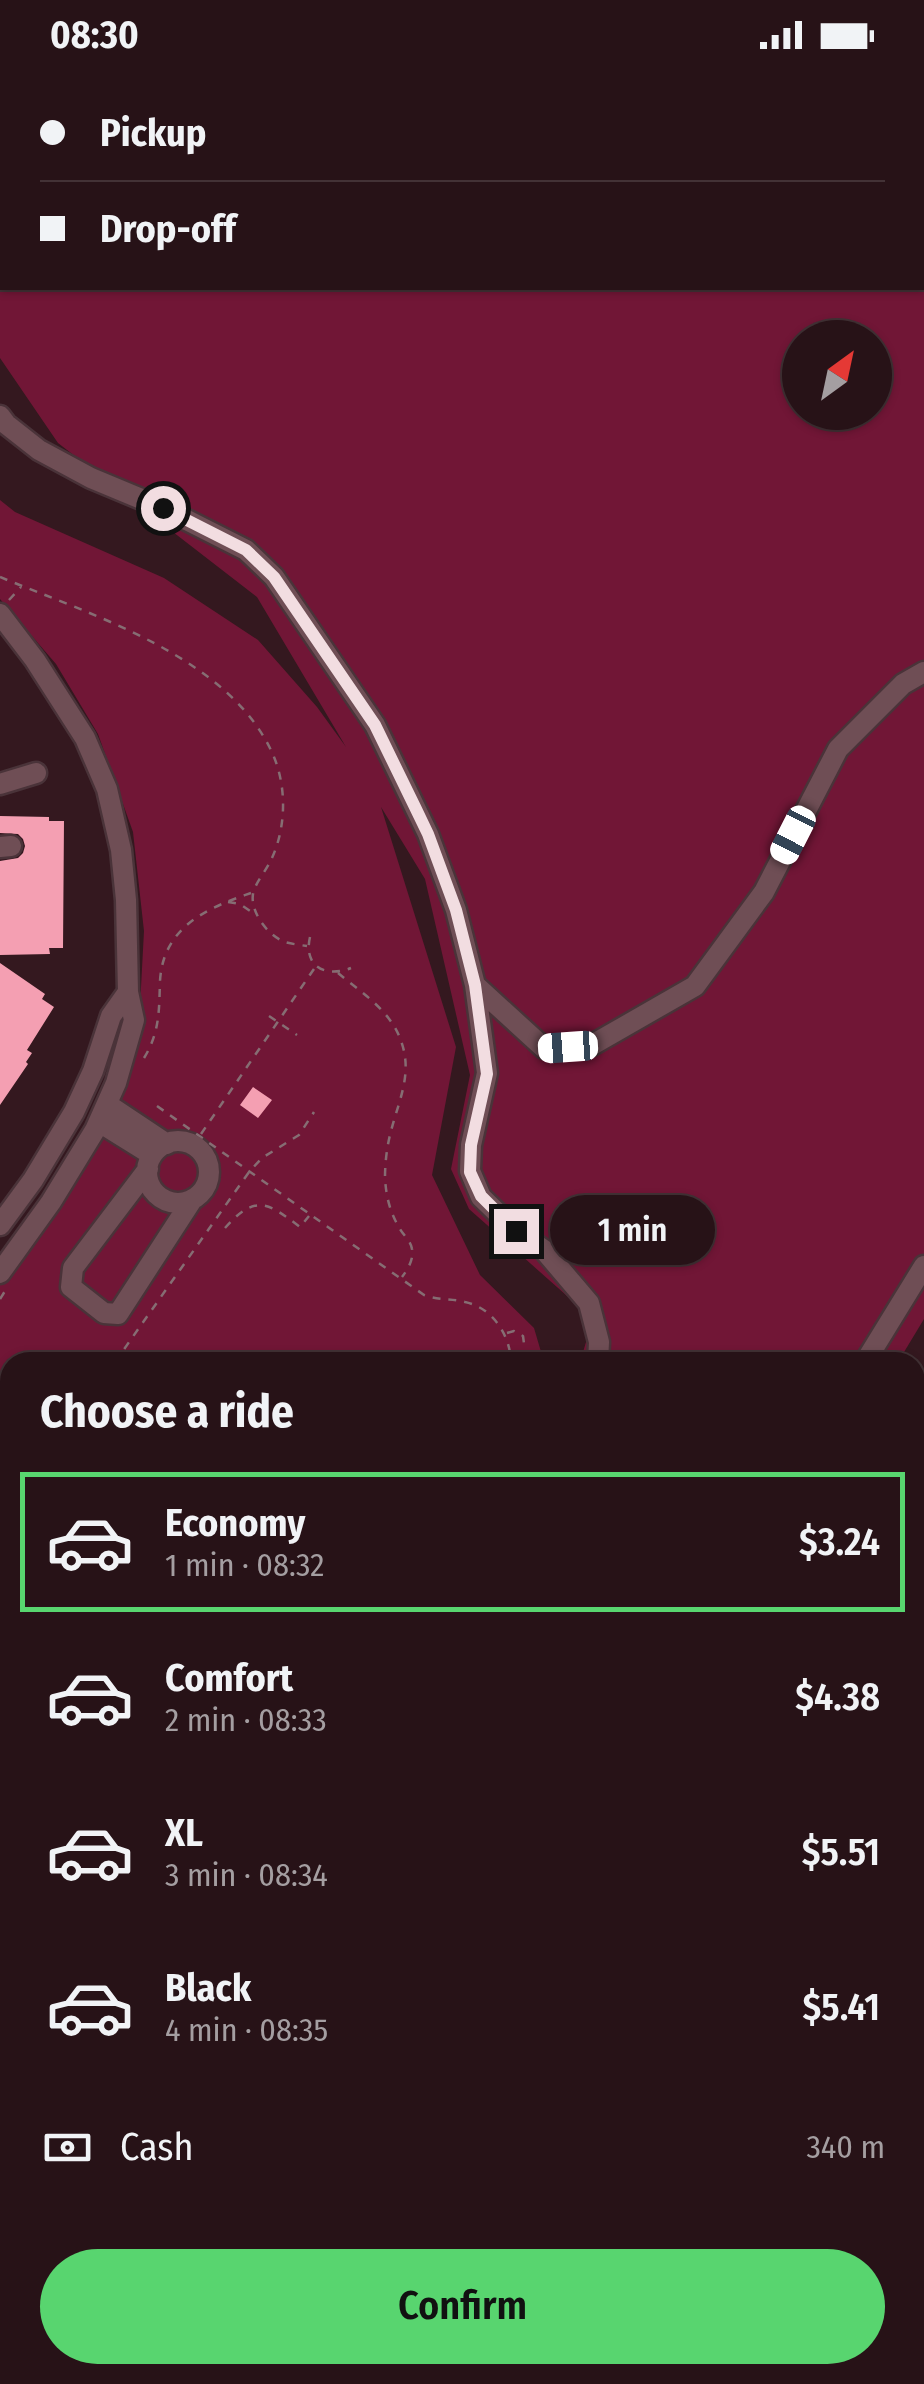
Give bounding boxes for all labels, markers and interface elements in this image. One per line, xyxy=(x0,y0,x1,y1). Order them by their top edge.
text: 08:30 xyxy=(50,12,139,58)
text: Pickup xyxy=(100,110,206,156)
text: Drop-off xyxy=(100,206,236,252)
north arrow xyxy=(782,320,892,430)
map controls xyxy=(782,320,892,430)
route start xyxy=(141,486,186,531)
car xyxy=(766,801,820,869)
car xyxy=(537,1030,599,1064)
callout: 1 min xyxy=(551,1196,716,1266)
route end xyxy=(494,1209,539,1254)
text: 1 min xyxy=(598,1211,667,1249)
text: Choose a ride xyxy=(40,1385,294,1439)
icon: car xyxy=(45,1497,135,1587)
text: Economy xyxy=(165,1500,305,1546)
text: $3.24 xyxy=(799,1519,880,1565)
text: 1 min · 08:32 xyxy=(165,1546,324,1584)
icon: car xyxy=(45,1652,135,1742)
text: Comfort xyxy=(165,1655,293,1701)
text: $4.38 xyxy=(795,1674,880,1720)
text: 2 min · 08:33 xyxy=(165,1701,327,1739)
icon: car xyxy=(45,1807,135,1897)
text: XL xyxy=(165,1810,203,1856)
text: $5.51 xyxy=(802,1829,880,1875)
text: 3 min · 08:34 xyxy=(165,1856,328,1894)
icon: car xyxy=(45,1962,135,2052)
text: Black xyxy=(165,1965,251,2011)
text: $5.41 xyxy=(803,1984,880,2030)
text: 4 min · 08:35 xyxy=(165,2011,328,2049)
icon: cash xyxy=(40,2120,95,2175)
text: Cash xyxy=(120,2124,194,2170)
text: 340 m xyxy=(806,2128,885,2166)
button: Confirm xyxy=(40,2249,885,2364)

